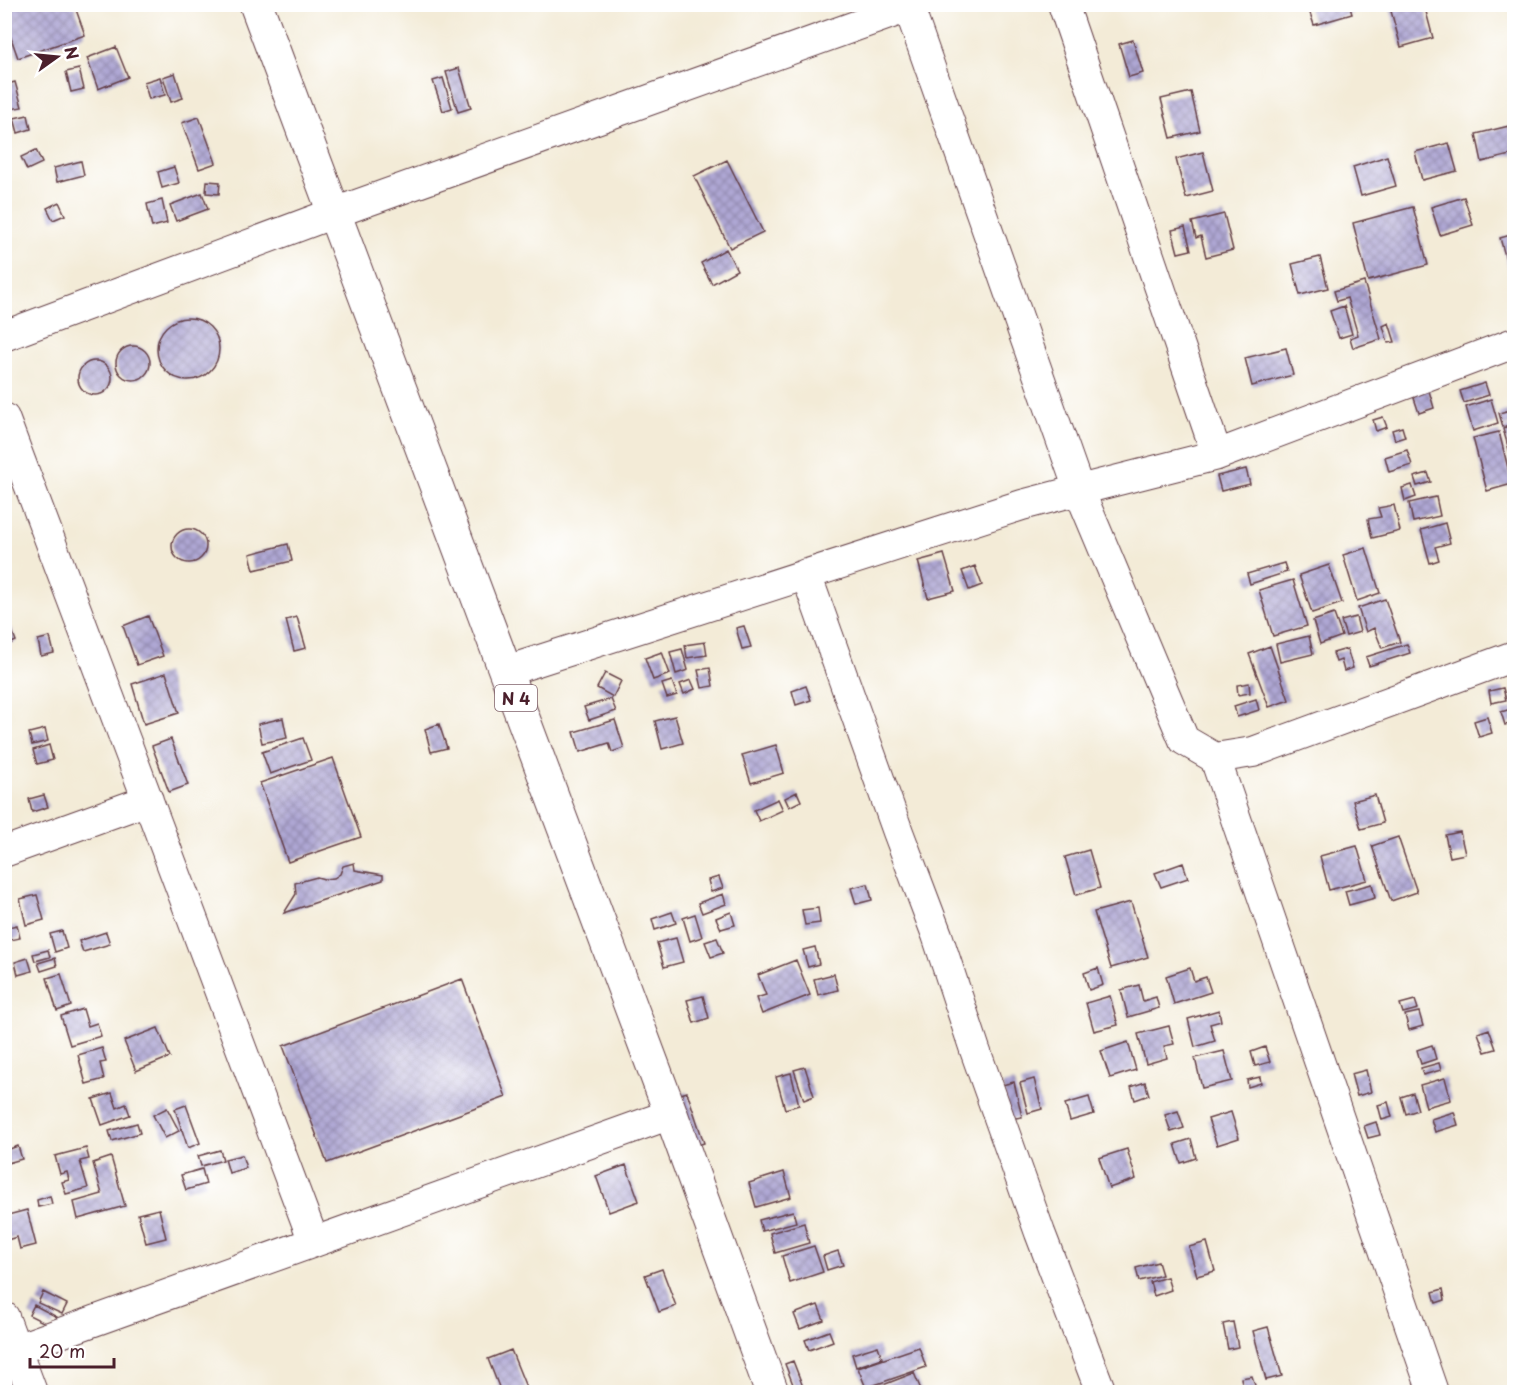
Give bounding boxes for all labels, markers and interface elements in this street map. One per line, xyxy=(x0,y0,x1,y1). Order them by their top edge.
north arrow xyxy=(27,27,87,87)
text: N xyxy=(59,44,86,62)
road number: N 4 xyxy=(495,685,537,711)
scale bar xyxy=(30,1331,114,1369)
text: 20 m xyxy=(39,1337,85,1364)

